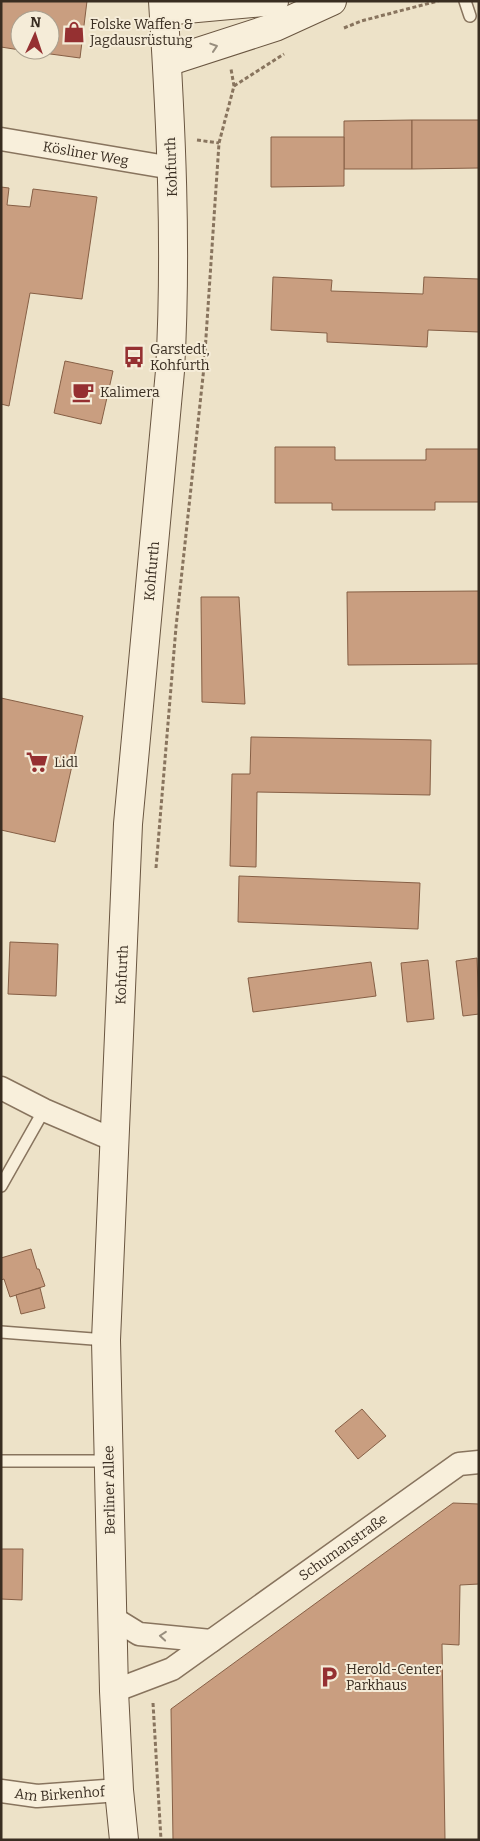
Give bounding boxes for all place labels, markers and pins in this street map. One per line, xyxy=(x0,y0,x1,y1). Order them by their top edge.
place label: Folske Waffen & Jagdausrüstung xyxy=(89,16,193,49)
shop icon: Folske Waffen & Jagdausrüstung xyxy=(61,19,87,45)
place label: Garstedt, Kohfurth xyxy=(150,341,210,374)
bus stop icon: Garstedt, Kohfurth xyxy=(121,344,147,370)
cafe icon: Kalimera xyxy=(70,379,96,405)
place label: Kalimera xyxy=(100,384,160,401)
supermarket icon: Lidl xyxy=(24,749,50,775)
place label: Lidl xyxy=(54,754,78,771)
place label: Herold-Center Parkhaus xyxy=(346,1661,441,1694)
parking icon: Herold-Center Parkhaus xyxy=(316,1664,342,1690)

